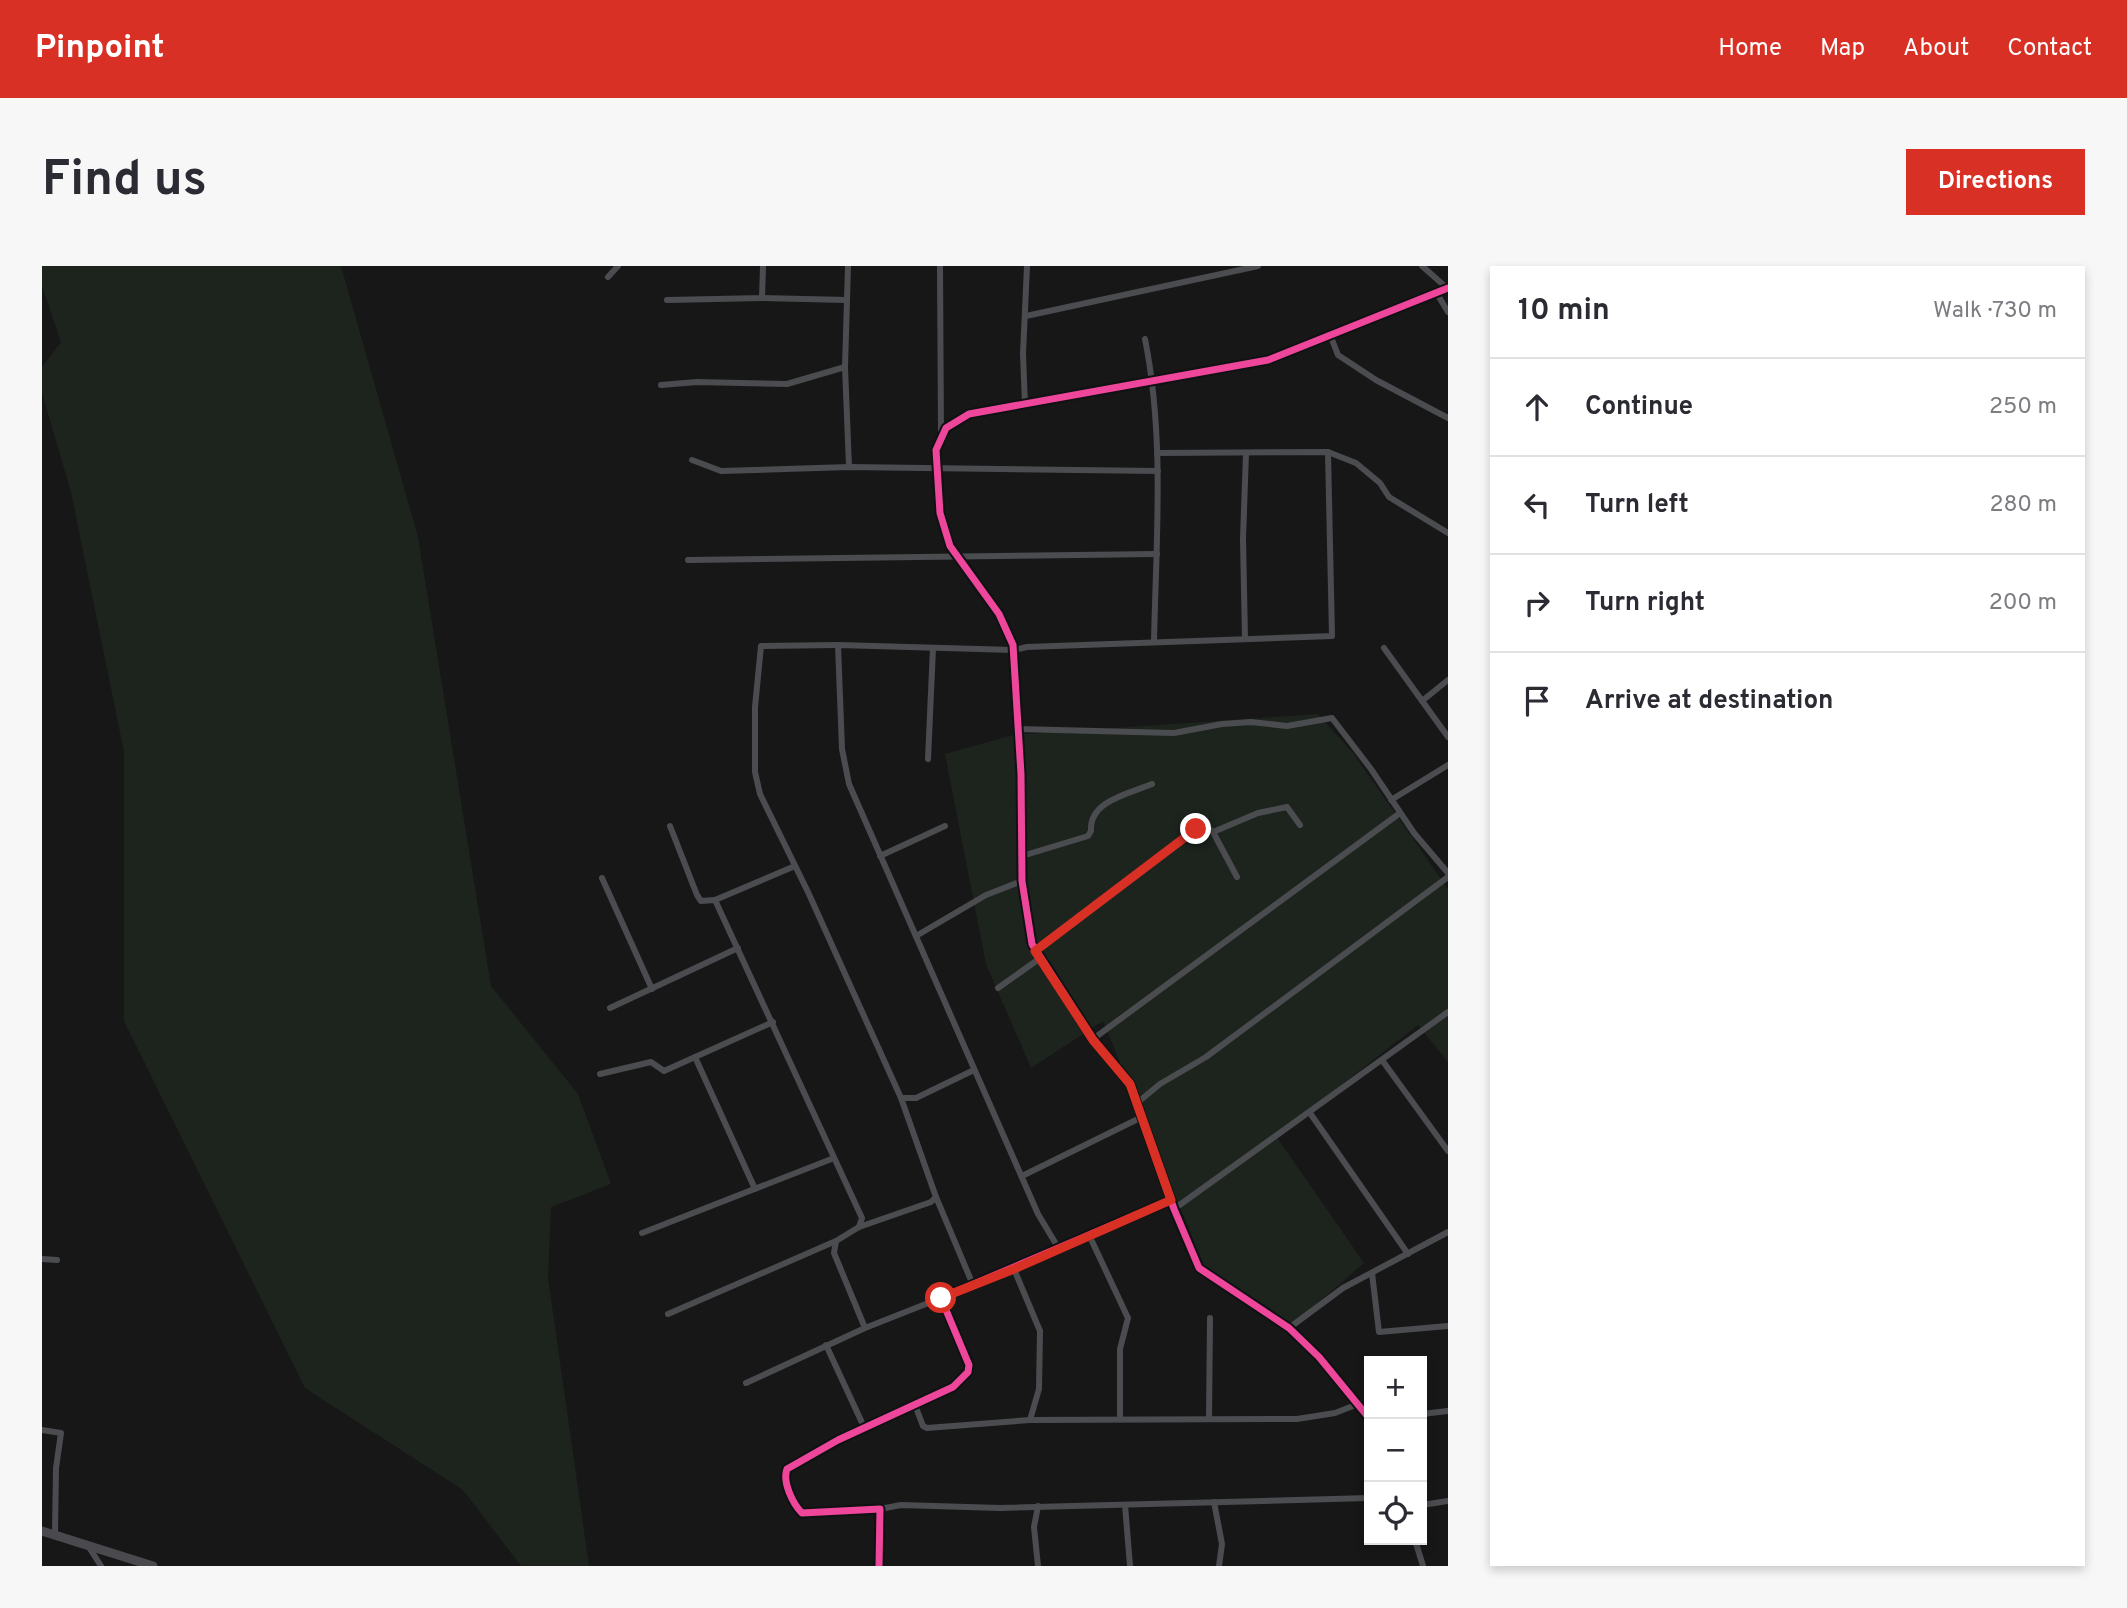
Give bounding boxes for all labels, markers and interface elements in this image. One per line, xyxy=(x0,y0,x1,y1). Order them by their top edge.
text: Pinpoint xyxy=(35,28,164,70)
text: Home xyxy=(1718,34,1782,64)
text: Map xyxy=(1820,34,1865,64)
text: About xyxy=(1903,34,1969,64)
text: Contact xyxy=(2007,34,2092,64)
button: Directions xyxy=(1906,149,2085,215)
text: Find us xyxy=(42,151,207,213)
text: 10 min xyxy=(1518,293,1610,330)
text: Walk · 730 m xyxy=(1933,297,2057,326)
icon: ahead xyxy=(1518,388,1556,426)
text: Continue xyxy=(1585,391,1693,424)
text: 250 m xyxy=(1989,393,2057,422)
icon: left xyxy=(1518,486,1556,524)
text: Turn left xyxy=(1585,489,1689,522)
text: 280 m xyxy=(1989,491,2057,520)
icon: right xyxy=(1518,584,1556,622)
text: Turn right xyxy=(1585,587,1705,620)
text: 200 m xyxy=(1989,589,2057,618)
icon: arrive xyxy=(1518,682,1556,720)
text: Arrive at destination xyxy=(1585,685,1833,718)
route end xyxy=(1180,813,1211,844)
route start xyxy=(925,1282,956,1313)
map controls xyxy=(1364,1356,1427,1545)
button: + xyxy=(1364,1356,1427,1419)
button: − xyxy=(1364,1419,1427,1482)
button: locate xyxy=(1364,1482,1427,1545)

